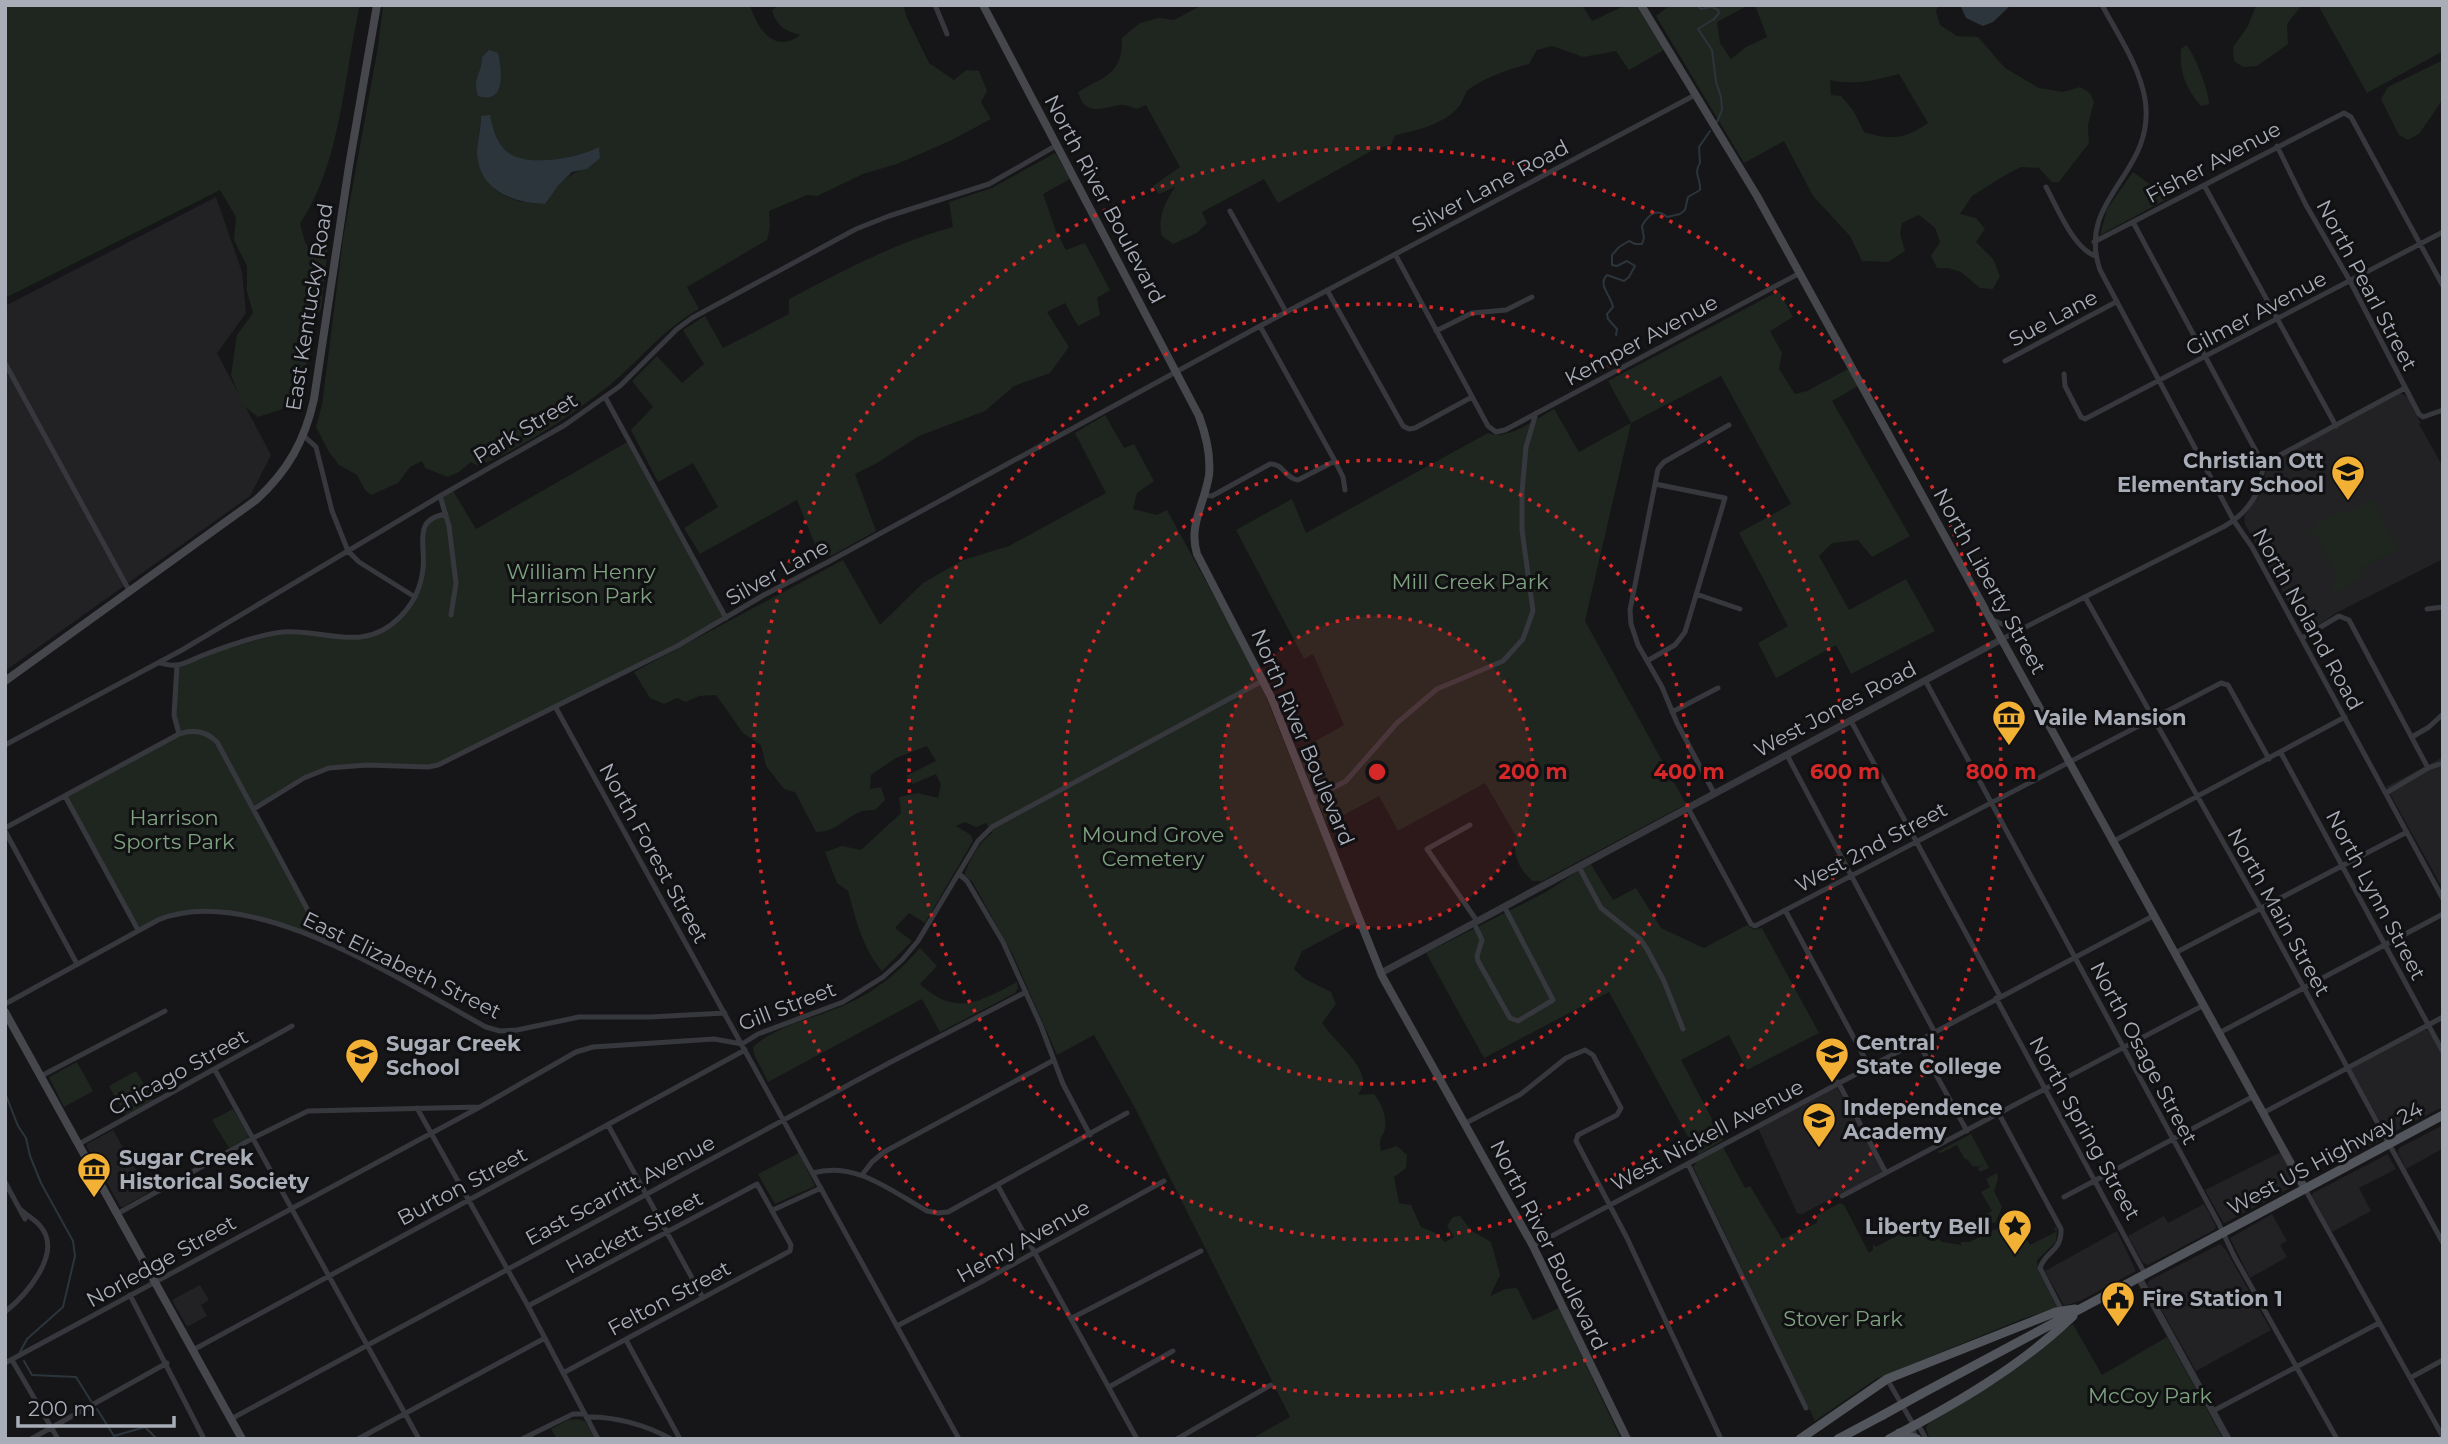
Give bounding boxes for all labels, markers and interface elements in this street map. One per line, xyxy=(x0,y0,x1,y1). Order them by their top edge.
street label: North River Boulevard xyxy=(1039,90,1171,308)
street label: Fisher Avenue xyxy=(2141,116,2285,208)
street label: Silver Lane Road xyxy=(1407,134,1573,238)
street label: North Pearl Street xyxy=(2311,195,2423,375)
street label: East Kentucky Road xyxy=(280,201,338,413)
street label: Gilmer Avenue xyxy=(2181,265,2331,361)
street label: Sue Lane xyxy=(2004,284,2102,352)
street label: Kemper Avenue xyxy=(1560,289,1722,391)
street label: Park Street xyxy=(468,387,582,469)
place label: Christian Ott Elementary School xyxy=(2117,448,2324,497)
school or university icon: Christian Ott Elementary School xyxy=(2329,453,2367,502)
street label: North Liberty Street xyxy=(1928,484,2052,678)
street label: North Noland Road xyxy=(2248,524,2368,714)
street label: Silver Lane xyxy=(721,534,833,610)
park label: William Henry Harrison Park xyxy=(506,559,656,608)
park label: Mill Creek Park xyxy=(1392,569,1549,594)
street label: North River Boulevard xyxy=(1246,625,1360,849)
street label: West Jones Road xyxy=(1750,656,1920,762)
museum icon: Vaile Mansion xyxy=(1990,698,2028,747)
place label: Vaile Mansion xyxy=(2033,705,2187,730)
street label: North Forest Street xyxy=(594,759,714,947)
text: 200 m xyxy=(1499,759,1567,784)
text: 400 m xyxy=(1654,759,1724,784)
text: 600 m xyxy=(1810,759,1880,784)
text: 800 m xyxy=(1966,759,2036,784)
centre of rings xyxy=(1365,760,1389,784)
street label: West 2nd Street xyxy=(1791,796,1951,898)
park label: Harrison Sports Park xyxy=(113,805,235,854)
street label: North Lynn Street xyxy=(2321,806,2431,984)
park label: Mound Grove Cemetery xyxy=(1082,822,1224,871)
street label: North Main Street xyxy=(2222,824,2336,1000)
street label: East Elizabeth Street xyxy=(299,906,505,1024)
street label: North Osage Street xyxy=(2085,957,2203,1149)
street label: Gill Street xyxy=(735,976,839,1036)
street label: Chicago Street xyxy=(104,1023,252,1121)
place label: Central State College xyxy=(1856,1030,2002,1079)
place label: Sugar Creek School xyxy=(386,1031,521,1080)
street label: North Spring Street xyxy=(2024,1032,2146,1224)
school or university icon: Central State College xyxy=(1813,1035,1851,1084)
school or university icon: Sugar Creek School xyxy=(343,1036,381,1085)
street label: West Nickell Avenue xyxy=(1606,1074,1808,1196)
place label: Independence Academy xyxy=(1842,1095,2003,1144)
street label: West US Highway 24 xyxy=(2223,1096,2427,1220)
school or university icon: Independence Academy xyxy=(1800,1100,1838,1149)
street label: East Scarritt Avenue xyxy=(521,1129,719,1251)
street label: North River Boulevard xyxy=(1485,1136,1613,1354)
street label: Burton Street xyxy=(393,1141,531,1231)
place label: Sugar Creek Historical Society xyxy=(119,1145,310,1194)
museum icon: Sugar Creek Historical Society xyxy=(75,1150,113,1199)
street label: Hackett Street xyxy=(561,1185,707,1279)
street label: Henry Avenue xyxy=(952,1194,1094,1288)
place icon: Liberty Bell xyxy=(1996,1207,2034,1256)
street label: Norledge Street xyxy=(82,1210,240,1312)
place label: Liberty Bell xyxy=(1865,1214,1990,1239)
street label: Felton Street xyxy=(603,1255,735,1341)
public building icon: Fire Station 1 xyxy=(2099,1279,2137,1328)
place label: Fire Station 1 xyxy=(2142,1286,2283,1311)
park label: Stover Park xyxy=(1783,1306,1903,1331)
park label: McCoy Park xyxy=(2088,1383,2212,1408)
scale bar xyxy=(18,1384,173,1428)
text: 200 m xyxy=(28,1396,95,1421)

